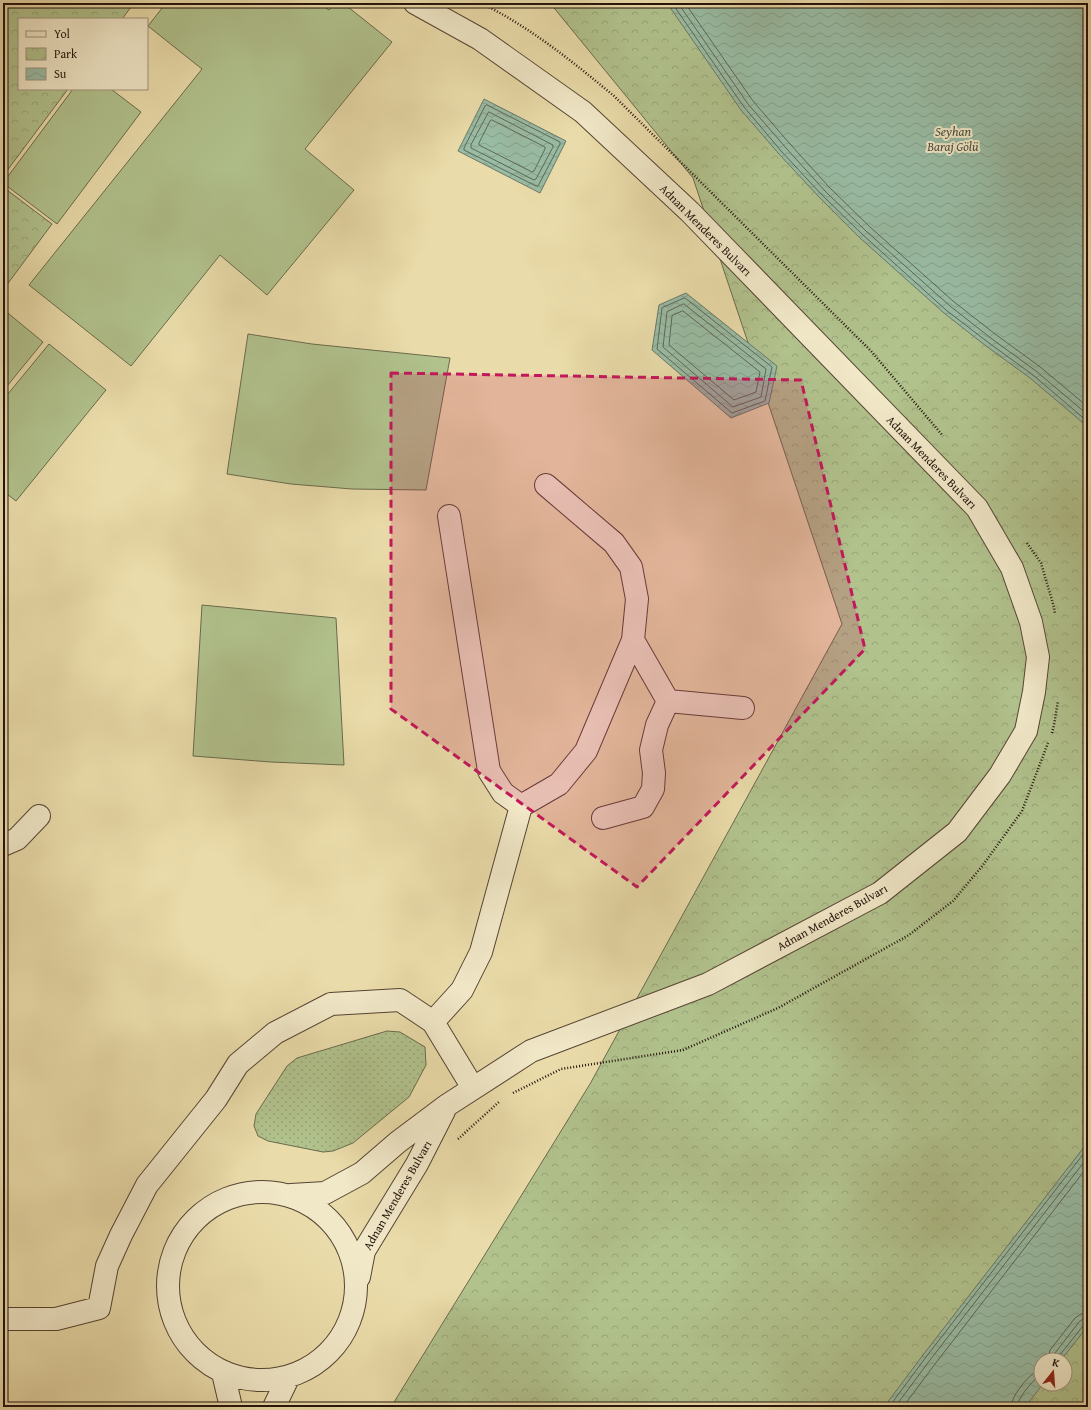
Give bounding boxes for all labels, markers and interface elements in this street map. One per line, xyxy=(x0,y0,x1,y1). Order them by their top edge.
legend xyxy=(18,18,148,90)
text: Yol xyxy=(54,25,71,42)
text: Park xyxy=(54,45,78,62)
text: Su xyxy=(54,65,67,82)
water label: Seyhan Baraj Gölü xyxy=(926,122,979,156)
street label: Adnan Menderes Bulvarı xyxy=(656,180,756,280)
street label: Adnan Menderes Bulvarı xyxy=(883,412,982,513)
street label: Adnan Menderes Bulvarı xyxy=(774,879,891,954)
street label: Adnan Menderes Bulvarı xyxy=(359,1137,436,1253)
north arrow xyxy=(1033,1352,1073,1392)
text: K xyxy=(1050,1354,1062,1371)

